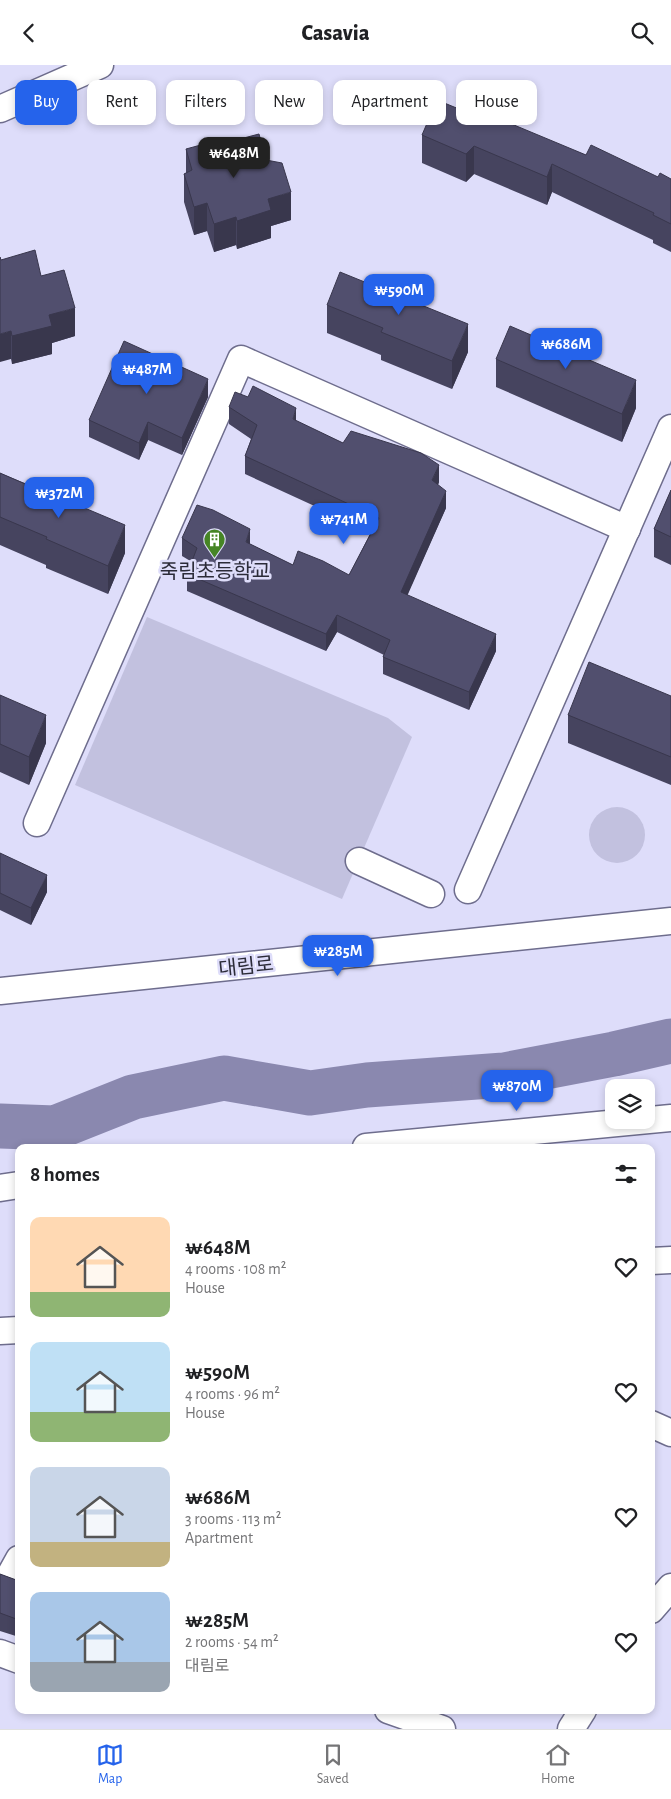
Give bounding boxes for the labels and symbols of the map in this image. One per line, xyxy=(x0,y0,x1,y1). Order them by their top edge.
pin: ₩648M xyxy=(199,137,269,179)
pin: ₩590M xyxy=(364,273,434,316)
pin: ₩686M xyxy=(531,327,601,370)
pin: ₩487M xyxy=(112,353,182,395)
pin: ₩372M xyxy=(24,477,94,519)
pin: ₩741M xyxy=(309,503,379,545)
building icon: 죽림초등학교 xyxy=(203,527,227,558)
place label: 죽림초등학교 xyxy=(160,561,270,582)
pin: ₩285M xyxy=(303,935,373,977)
street label: 대림로 xyxy=(218,953,275,980)
pin: ₩870M xyxy=(482,1069,552,1112)

